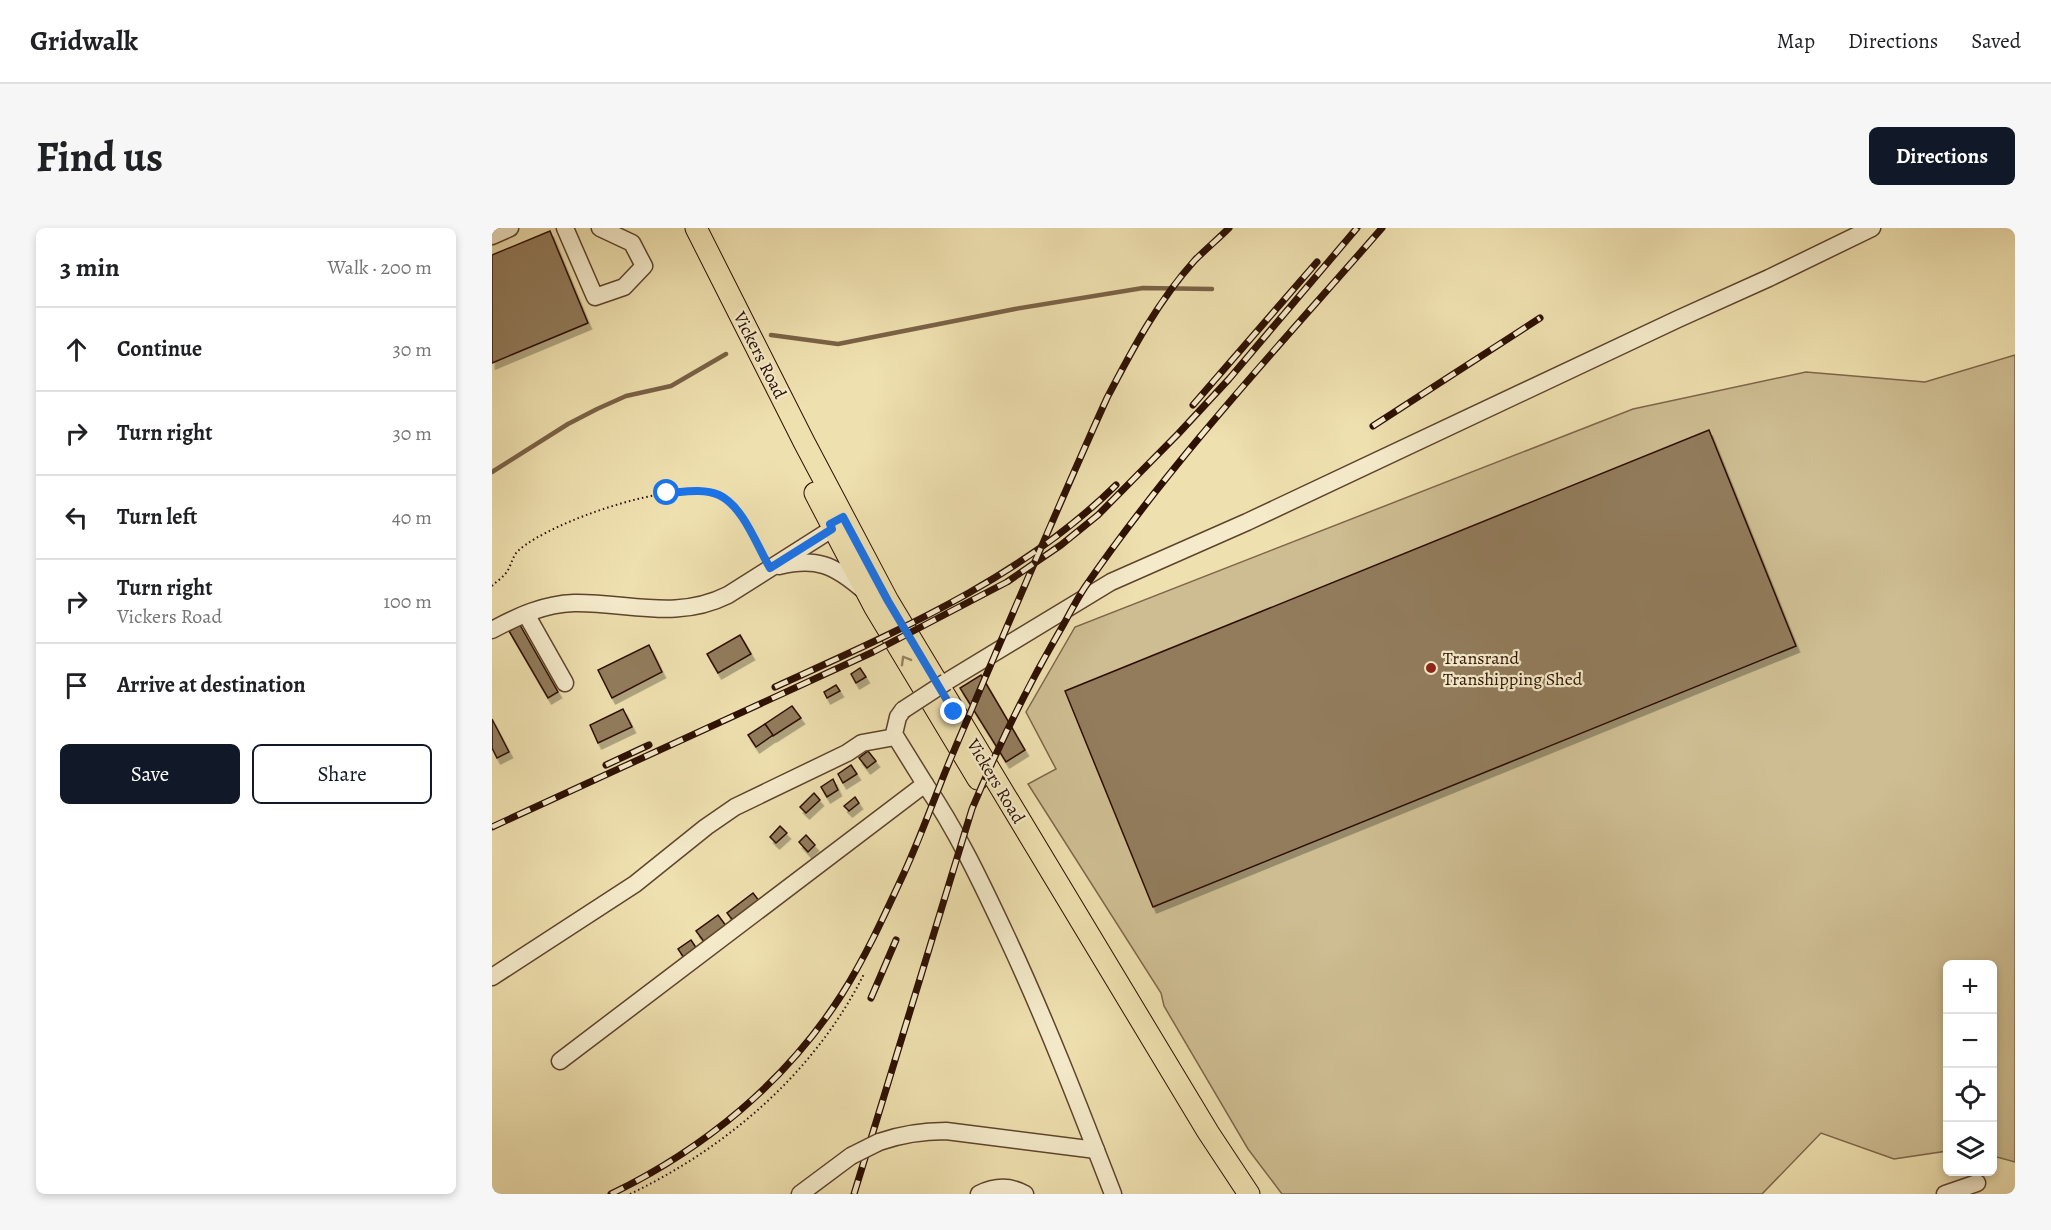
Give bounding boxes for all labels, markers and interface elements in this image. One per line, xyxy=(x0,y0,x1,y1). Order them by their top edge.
text: Gridwalk xyxy=(30,22,138,60)
text: Map xyxy=(1777,27,1815,55)
text: Directions xyxy=(1848,27,1938,55)
text: Saved xyxy=(1971,27,2021,55)
button: Directions xyxy=(1869,127,2015,185)
text: Find us xyxy=(36,128,163,185)
text: 3 min xyxy=(60,250,120,285)
text: Walk · 200 m xyxy=(328,254,432,281)
street label: Vickers Road xyxy=(727,306,792,403)
icon: ahead xyxy=(60,333,93,366)
text: Continue xyxy=(117,334,202,364)
text: 30 m xyxy=(392,336,432,363)
icon: right xyxy=(60,417,93,450)
text: Turn right xyxy=(117,418,213,448)
text: 30 m xyxy=(392,420,432,447)
route start xyxy=(653,479,679,505)
icon: left xyxy=(60,501,93,534)
text: Turn left xyxy=(117,502,197,532)
text: 40 m xyxy=(392,504,432,531)
text: Turn right xyxy=(117,573,213,603)
icon: right xyxy=(60,585,93,618)
text: 100 m xyxy=(383,588,432,615)
text: Vickers Road xyxy=(117,603,222,630)
place label: Transrand Transhipping Shed xyxy=(1443,646,1583,691)
one-way arrow xyxy=(901,656,912,666)
marker: Transrand Transhipping Shed xyxy=(1424,661,1438,675)
icon: arrive xyxy=(60,669,93,702)
text: Arrive at destination xyxy=(117,670,306,700)
route end xyxy=(940,698,966,724)
street label: Vickers Road xyxy=(961,733,1031,828)
button: Save xyxy=(60,744,240,804)
button: Share xyxy=(252,744,432,804)
map controls xyxy=(1943,960,1997,1176)
button: + xyxy=(1943,960,1997,1014)
button: − xyxy=(1943,1014,1997,1068)
button: locate xyxy=(1943,1068,1997,1122)
button: layers xyxy=(1943,1122,1997,1176)

